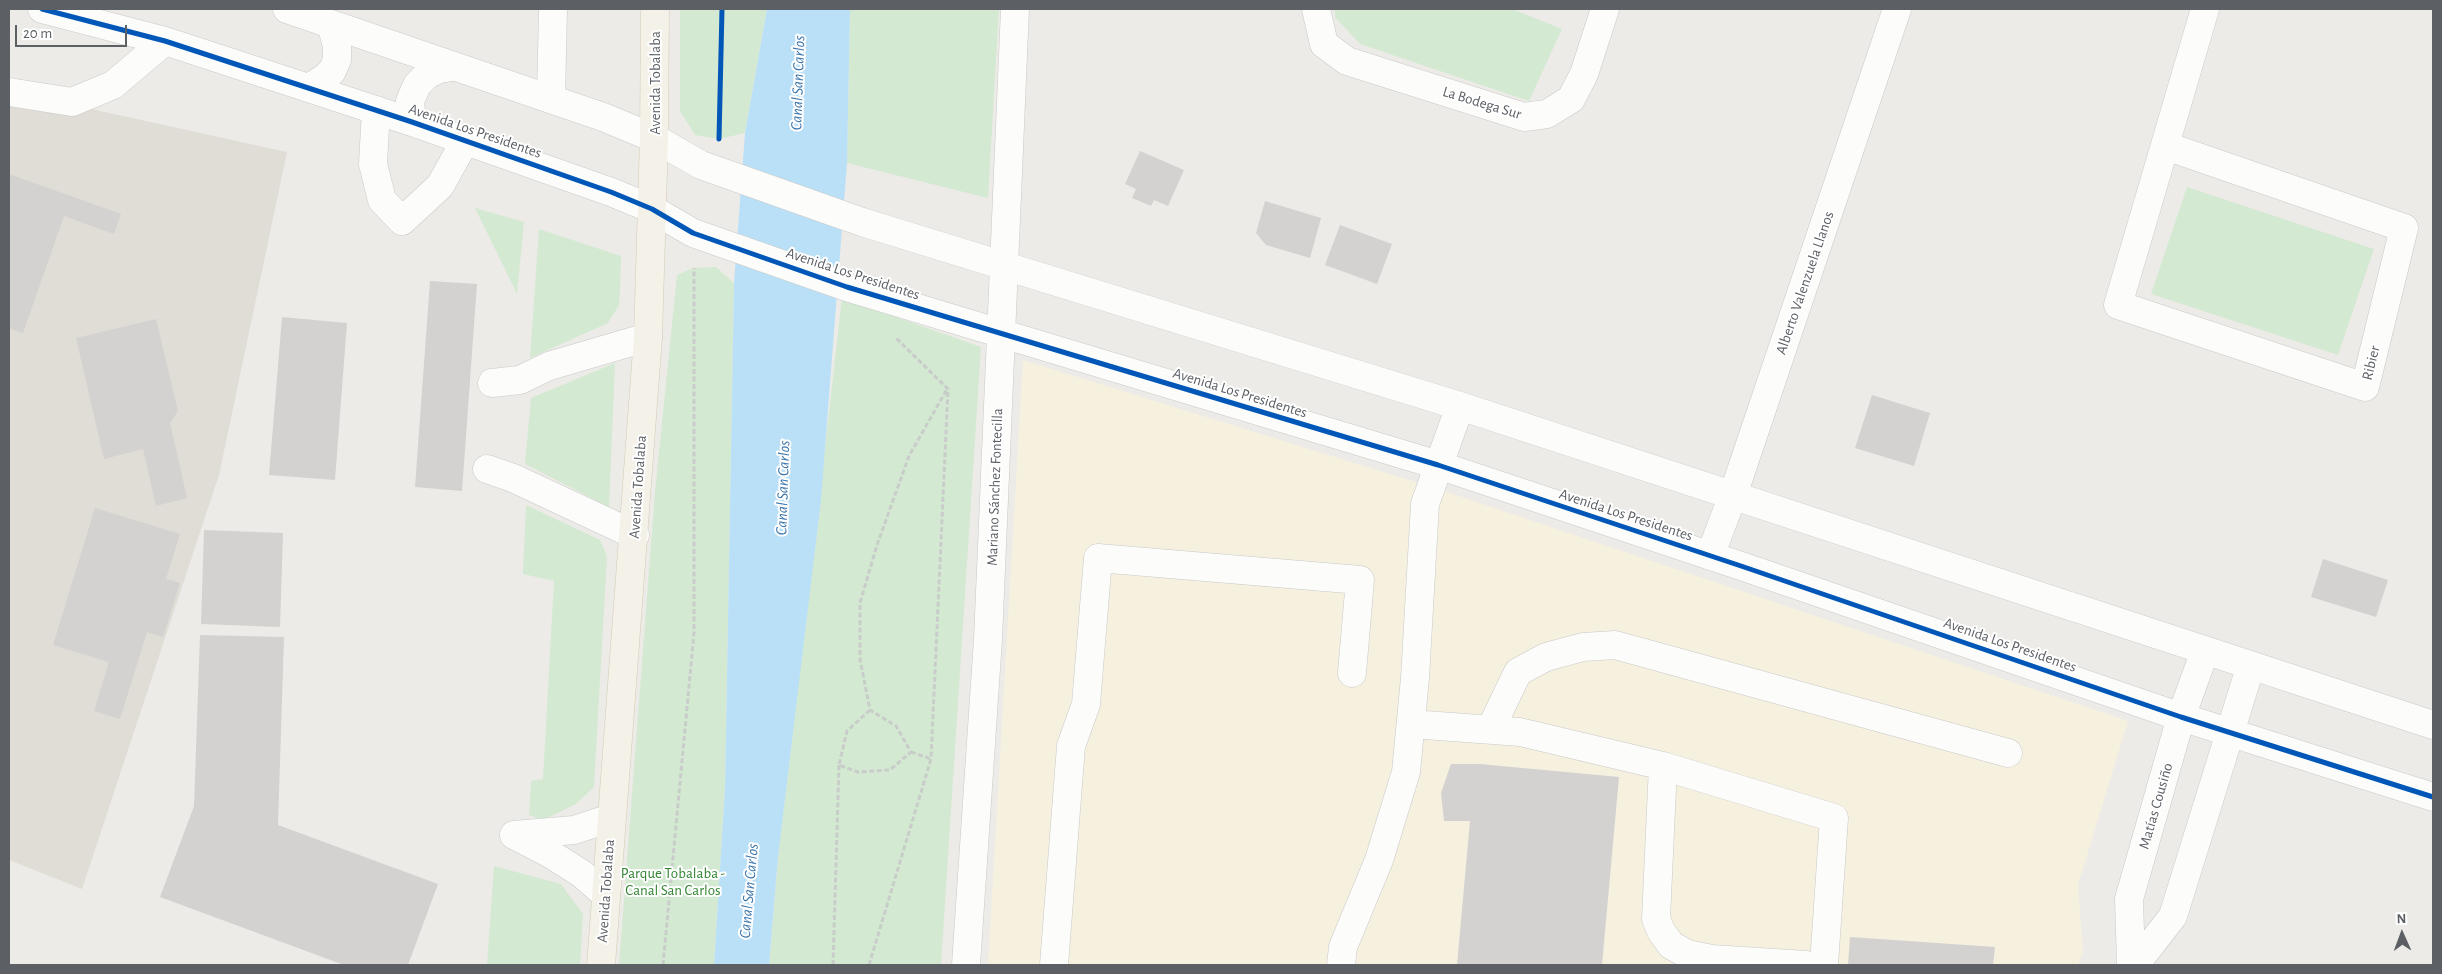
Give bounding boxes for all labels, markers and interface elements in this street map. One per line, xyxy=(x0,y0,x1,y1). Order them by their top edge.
scale bar xyxy=(18,15,130,47)
text: 20 m xyxy=(23,26,52,41)
street label: Avenida Tobalaba xyxy=(646,31,664,135)
water label: Canal San Carlos xyxy=(787,35,809,131)
street label: La Bodega Sur xyxy=(1440,82,1524,124)
street label: Avenida Los Presidentes xyxy=(406,100,544,162)
street label: Alberto Valenzuela Llanos xyxy=(1772,209,1838,357)
street label: Avenida Los Presidentes xyxy=(784,244,922,304)
street label: Ribier xyxy=(2358,344,2384,382)
street label: Avenida Los Presidentes xyxy=(1171,364,1309,422)
street label: Mariano Sánchez Fontecilla xyxy=(983,408,1007,566)
street label: Avenida Tobalaba xyxy=(625,435,651,539)
water label: Canal San Carlos xyxy=(772,440,794,536)
street label: Avenida Los Presidentes xyxy=(1557,485,1695,545)
street label: Avenida Los Presidentes xyxy=(1941,614,2079,676)
street label: Matías Cousiño xyxy=(2135,761,2177,851)
street label: Avenida Tobalaba xyxy=(593,839,619,943)
water label: Canal San Carlos xyxy=(735,843,763,939)
park label: Parque Tobalaba - Canal San Carlos xyxy=(621,864,725,899)
north arrow xyxy=(2377,909,2427,959)
text: N xyxy=(2396,912,2407,926)

